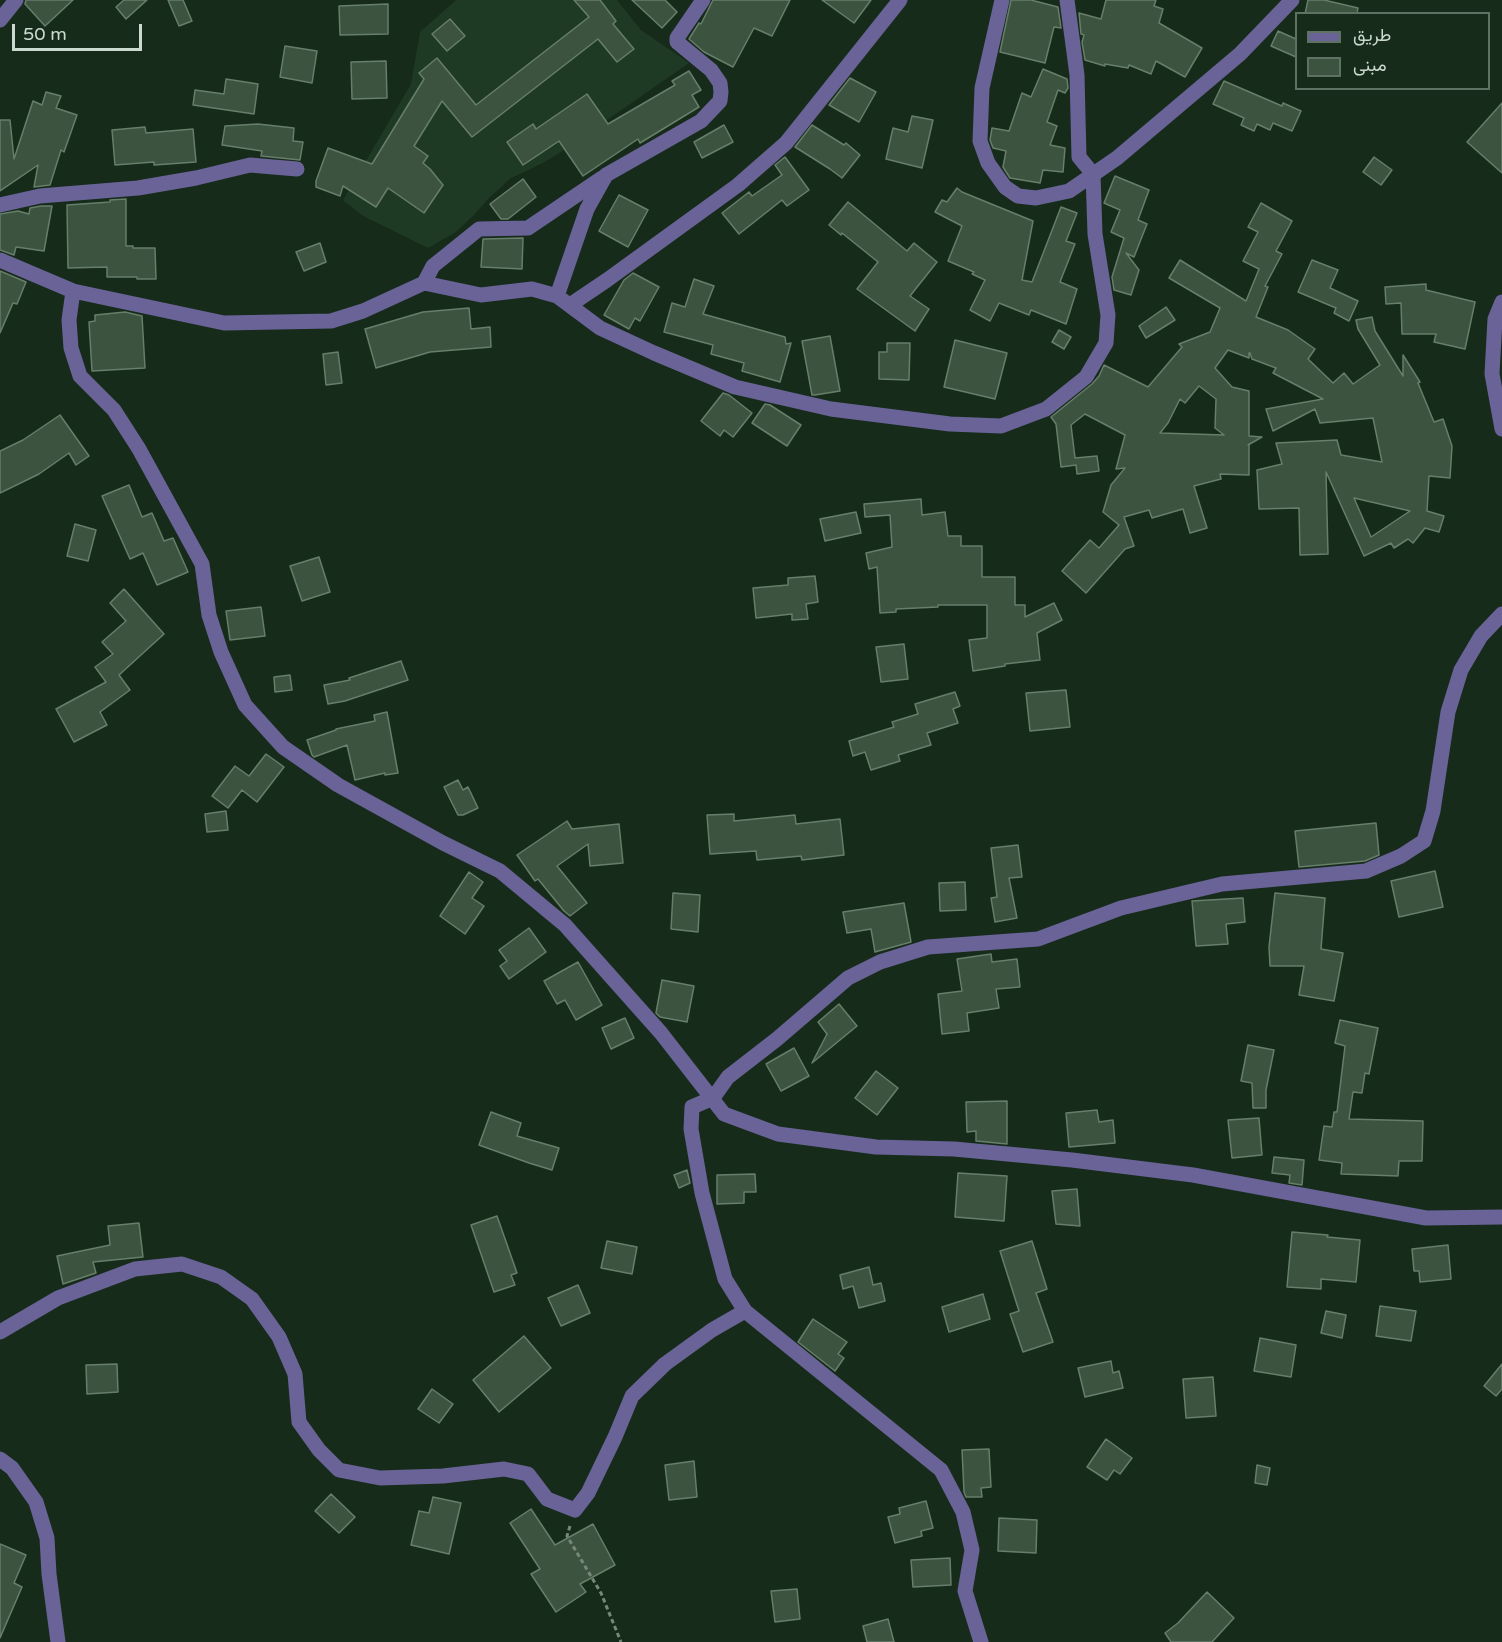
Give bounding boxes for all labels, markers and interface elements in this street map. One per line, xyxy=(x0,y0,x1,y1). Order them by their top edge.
scale bar xyxy=(15,12,146,50)
legend xyxy=(1295,12,1490,90)
text: 50 m xyxy=(23,23,67,45)
text: طريق xyxy=(1353,24,1391,46)
text: مبنى xyxy=(1353,54,1387,76)

